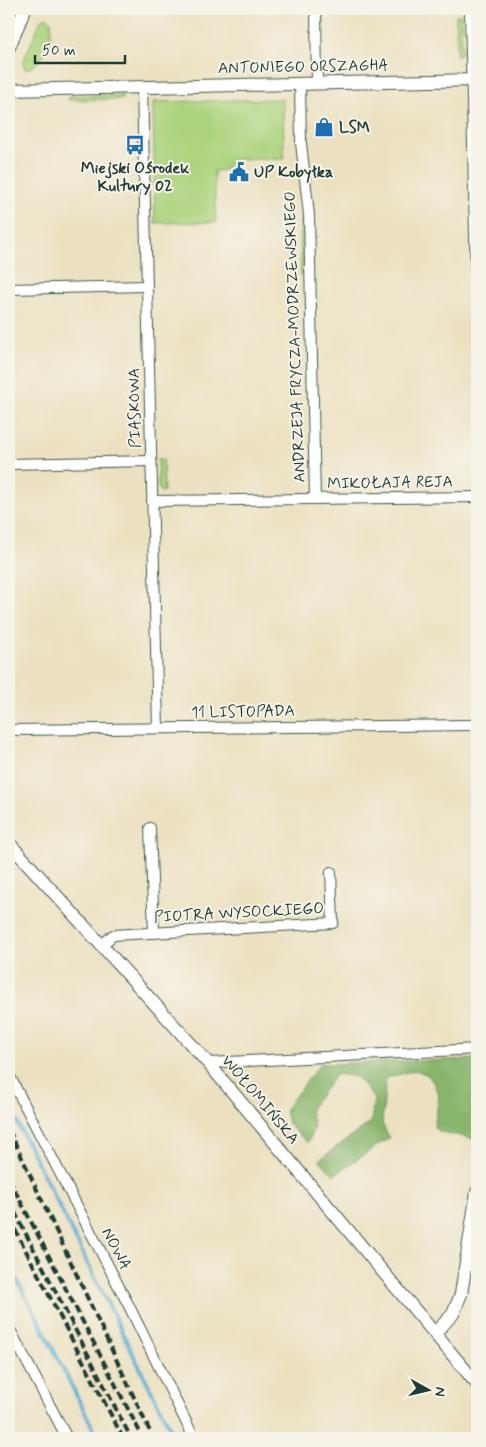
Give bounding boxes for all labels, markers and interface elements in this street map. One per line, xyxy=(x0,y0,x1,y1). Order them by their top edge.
scale bar xyxy=(35,32,125,64)
text: 50 m xyxy=(42,41,76,61)
street label: ANTONIEGO ORSZAGHA xyxy=(218,55,388,79)
shop icon: LSM xyxy=(313,116,335,138)
place label: LSM xyxy=(339,117,370,138)
bus stop icon: Miejski Ośrodek Kultury 02 xyxy=(124,134,146,156)
place label: Miejski Ośrodek Kultury 02 xyxy=(81,158,190,197)
public building icon: UP Kobyłka xyxy=(228,161,250,183)
place label: UP Kobyłka xyxy=(254,162,333,183)
street label: ANDRZEJA FRYCZA-MODRZEWSKIEGO xyxy=(279,191,311,483)
street label: PIASKOWA xyxy=(124,368,146,448)
street label: MIKOŁAJA REJA xyxy=(327,471,453,495)
street label: 11 LISTOPADA xyxy=(191,701,295,723)
street label: PIOTRA WYSOCKIEGO xyxy=(153,898,325,928)
street label: WOŁOMIŃSKA xyxy=(216,1051,304,1149)
street label: NOWA xyxy=(96,1224,136,1274)
north arrow xyxy=(404,1364,454,1414)
text: N xyxy=(430,1386,449,1398)

